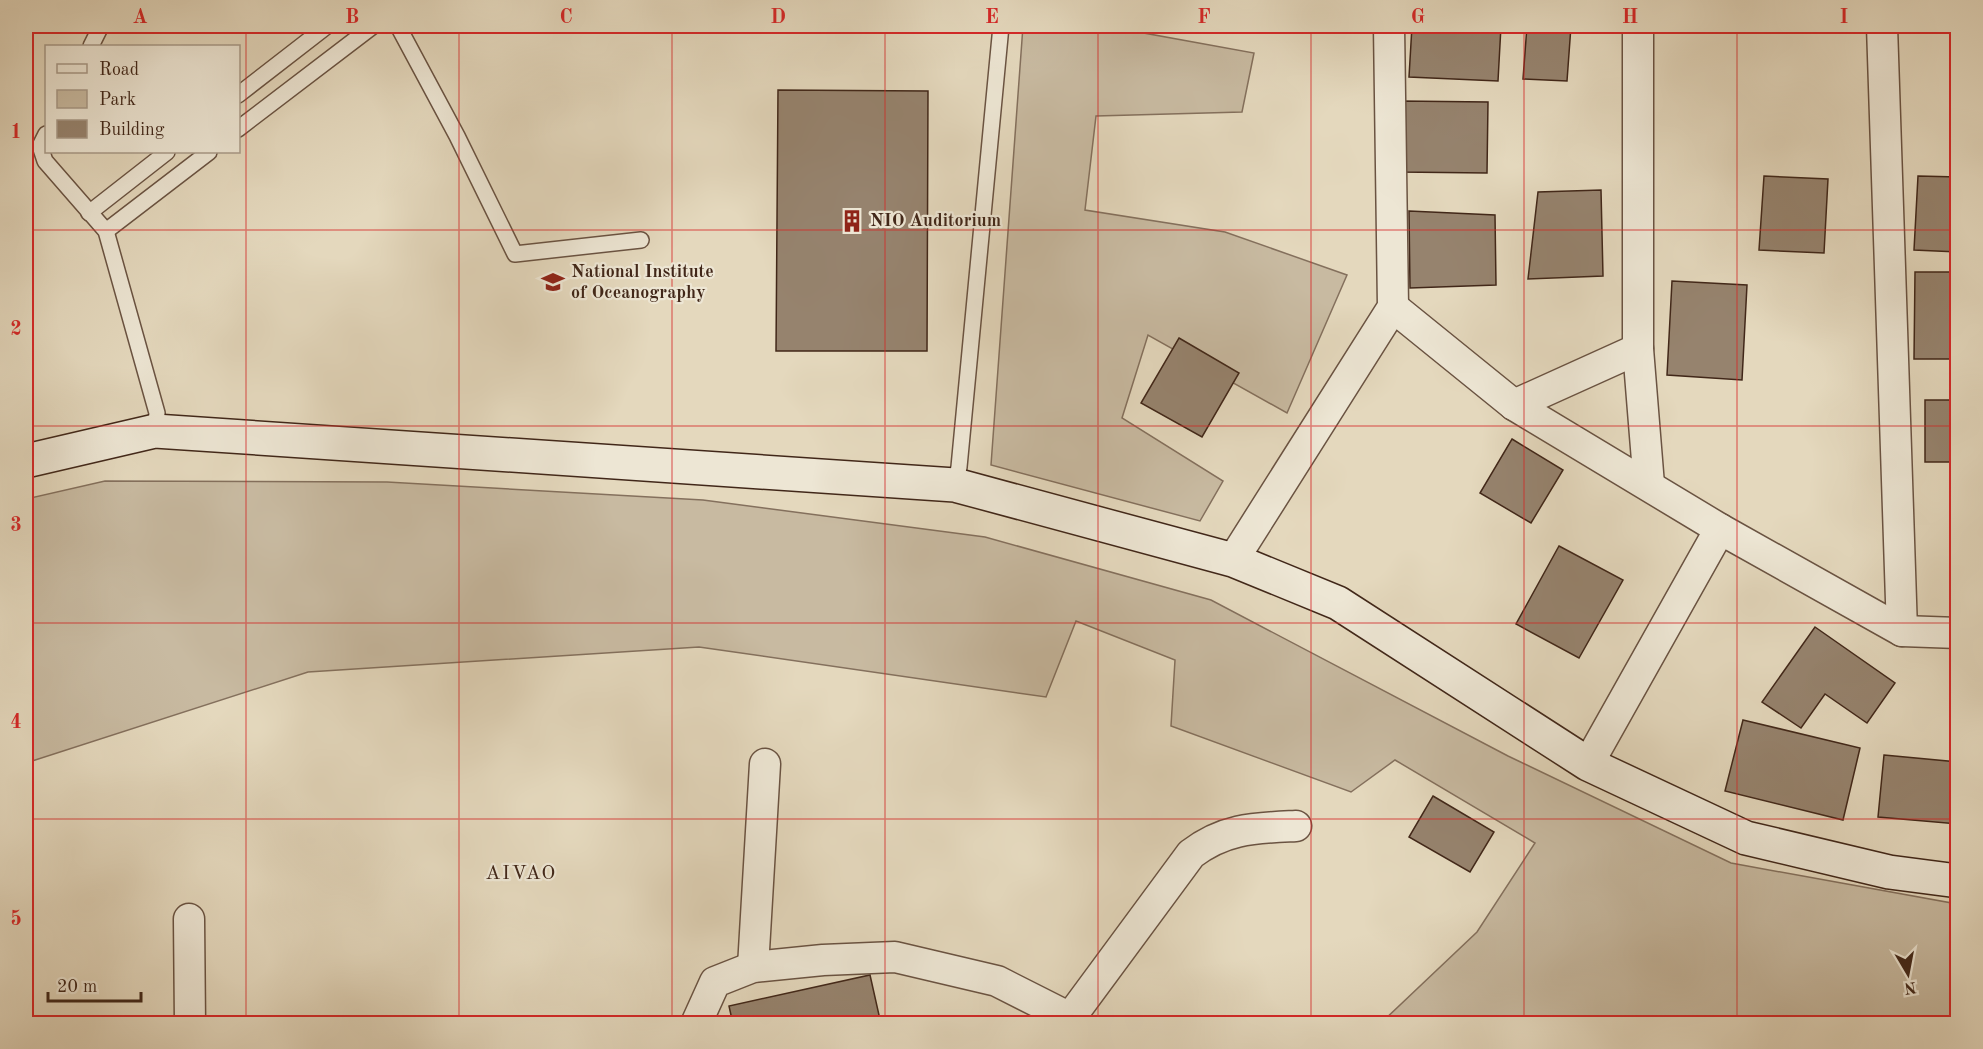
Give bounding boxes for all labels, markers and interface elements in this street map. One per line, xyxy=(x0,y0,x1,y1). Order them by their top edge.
text: A xyxy=(132,8,148,28)
text: B xyxy=(345,8,359,28)
text: C xyxy=(559,8,573,28)
text: D xyxy=(770,8,786,28)
text: E xyxy=(985,8,999,28)
text: F xyxy=(1197,8,1211,28)
text: G xyxy=(1411,8,1425,28)
text: H xyxy=(1622,8,1638,28)
text: I xyxy=(1840,8,1848,28)
legend xyxy=(45,45,240,153)
text: Road xyxy=(99,61,139,79)
text: Park xyxy=(99,91,136,109)
text: Building xyxy=(99,121,165,139)
text: 1 xyxy=(10,123,22,143)
building icon: NIO Auditorium xyxy=(839,208,865,234)
place label: NIO Auditorium xyxy=(870,212,1001,230)
place label: National Institute of Oceanography xyxy=(571,263,714,302)
school or university icon: National Institute of Oceanography xyxy=(540,269,566,295)
text: 2 xyxy=(10,320,22,340)
text: 3 xyxy=(10,516,22,536)
text: 4 xyxy=(10,713,22,733)
district label: AIVAO xyxy=(485,864,557,884)
text: 5 xyxy=(10,909,22,930)
north arrow xyxy=(1878,944,1938,1004)
scale bar xyxy=(48,965,141,1003)
text: 20 m xyxy=(57,978,97,996)
text: N xyxy=(1902,978,1918,996)

